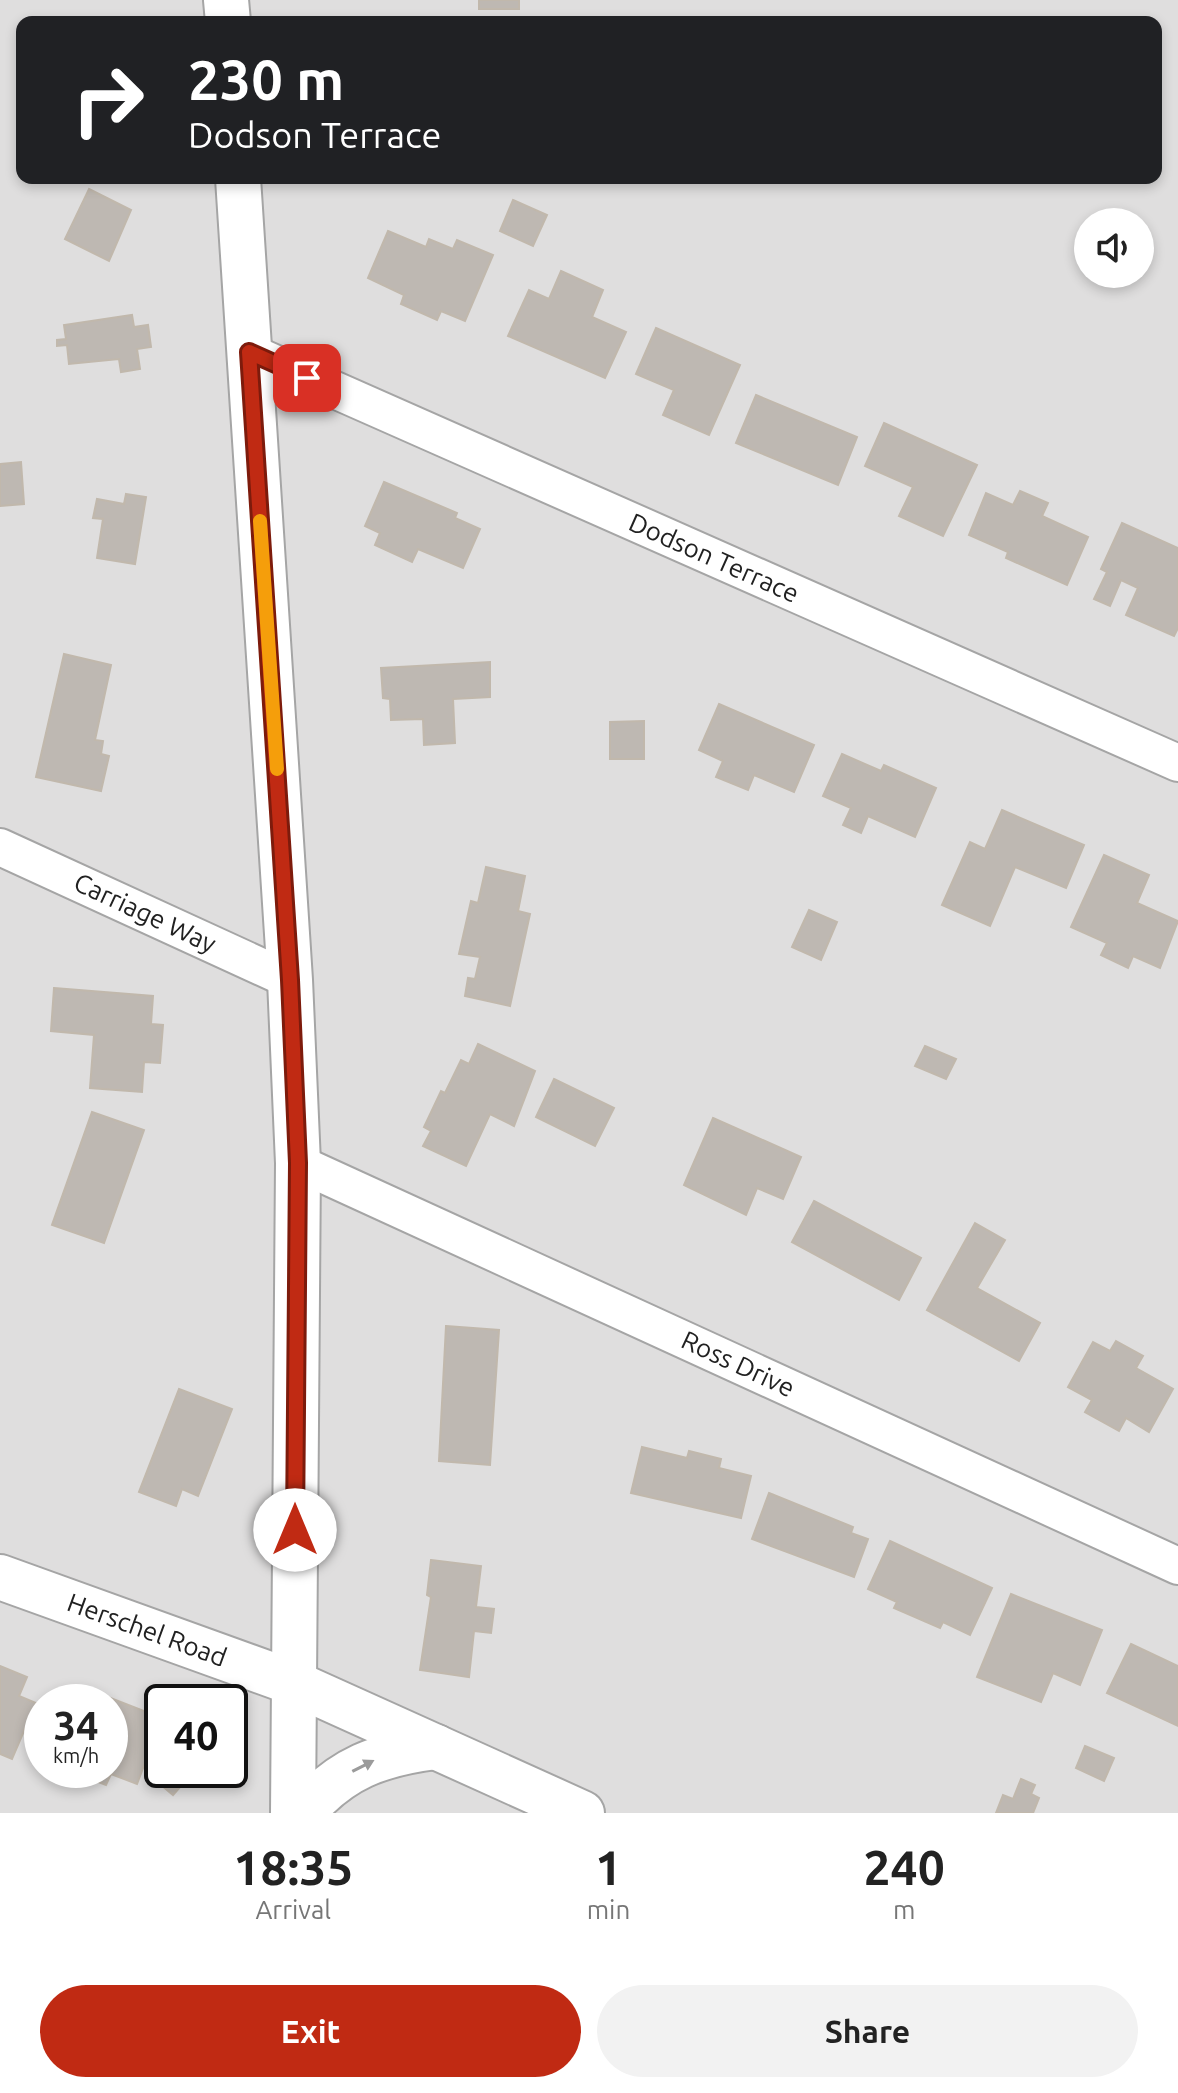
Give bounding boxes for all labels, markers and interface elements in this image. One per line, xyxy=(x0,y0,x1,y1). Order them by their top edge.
icon: right xyxy=(56,48,160,152)
text: 230 m xyxy=(188,48,344,111)
text: Dodson Terrace xyxy=(188,114,441,155)
map controls xyxy=(1074,208,1154,288)
button: sound xyxy=(1074,208,1154,288)
pin xyxy=(273,344,341,412)
icon: arrive xyxy=(285,356,329,400)
street label: Dodson Terrace xyxy=(625,507,804,608)
street label: Carriage Way xyxy=(70,867,221,958)
street label: Ross Drive xyxy=(677,1325,799,1402)
position arrow xyxy=(253,1488,337,1572)
street label: Herschel Road xyxy=(63,1587,231,1672)
speed limit sign: 40 xyxy=(144,1684,248,1788)
text: 34 xyxy=(53,1703,99,1748)
text: km/h xyxy=(53,1744,99,1767)
one-way arrow xyxy=(351,1759,374,1773)
text: 18:35 xyxy=(233,1840,353,1894)
text: 1 xyxy=(595,1840,622,1894)
text: 240 xyxy=(864,1840,945,1894)
text: Arrival xyxy=(255,1895,331,1924)
text: min xyxy=(587,1895,630,1924)
text: m xyxy=(893,1895,915,1924)
button: Exit xyxy=(40,1985,581,2077)
button: Share xyxy=(597,1985,1138,2077)

